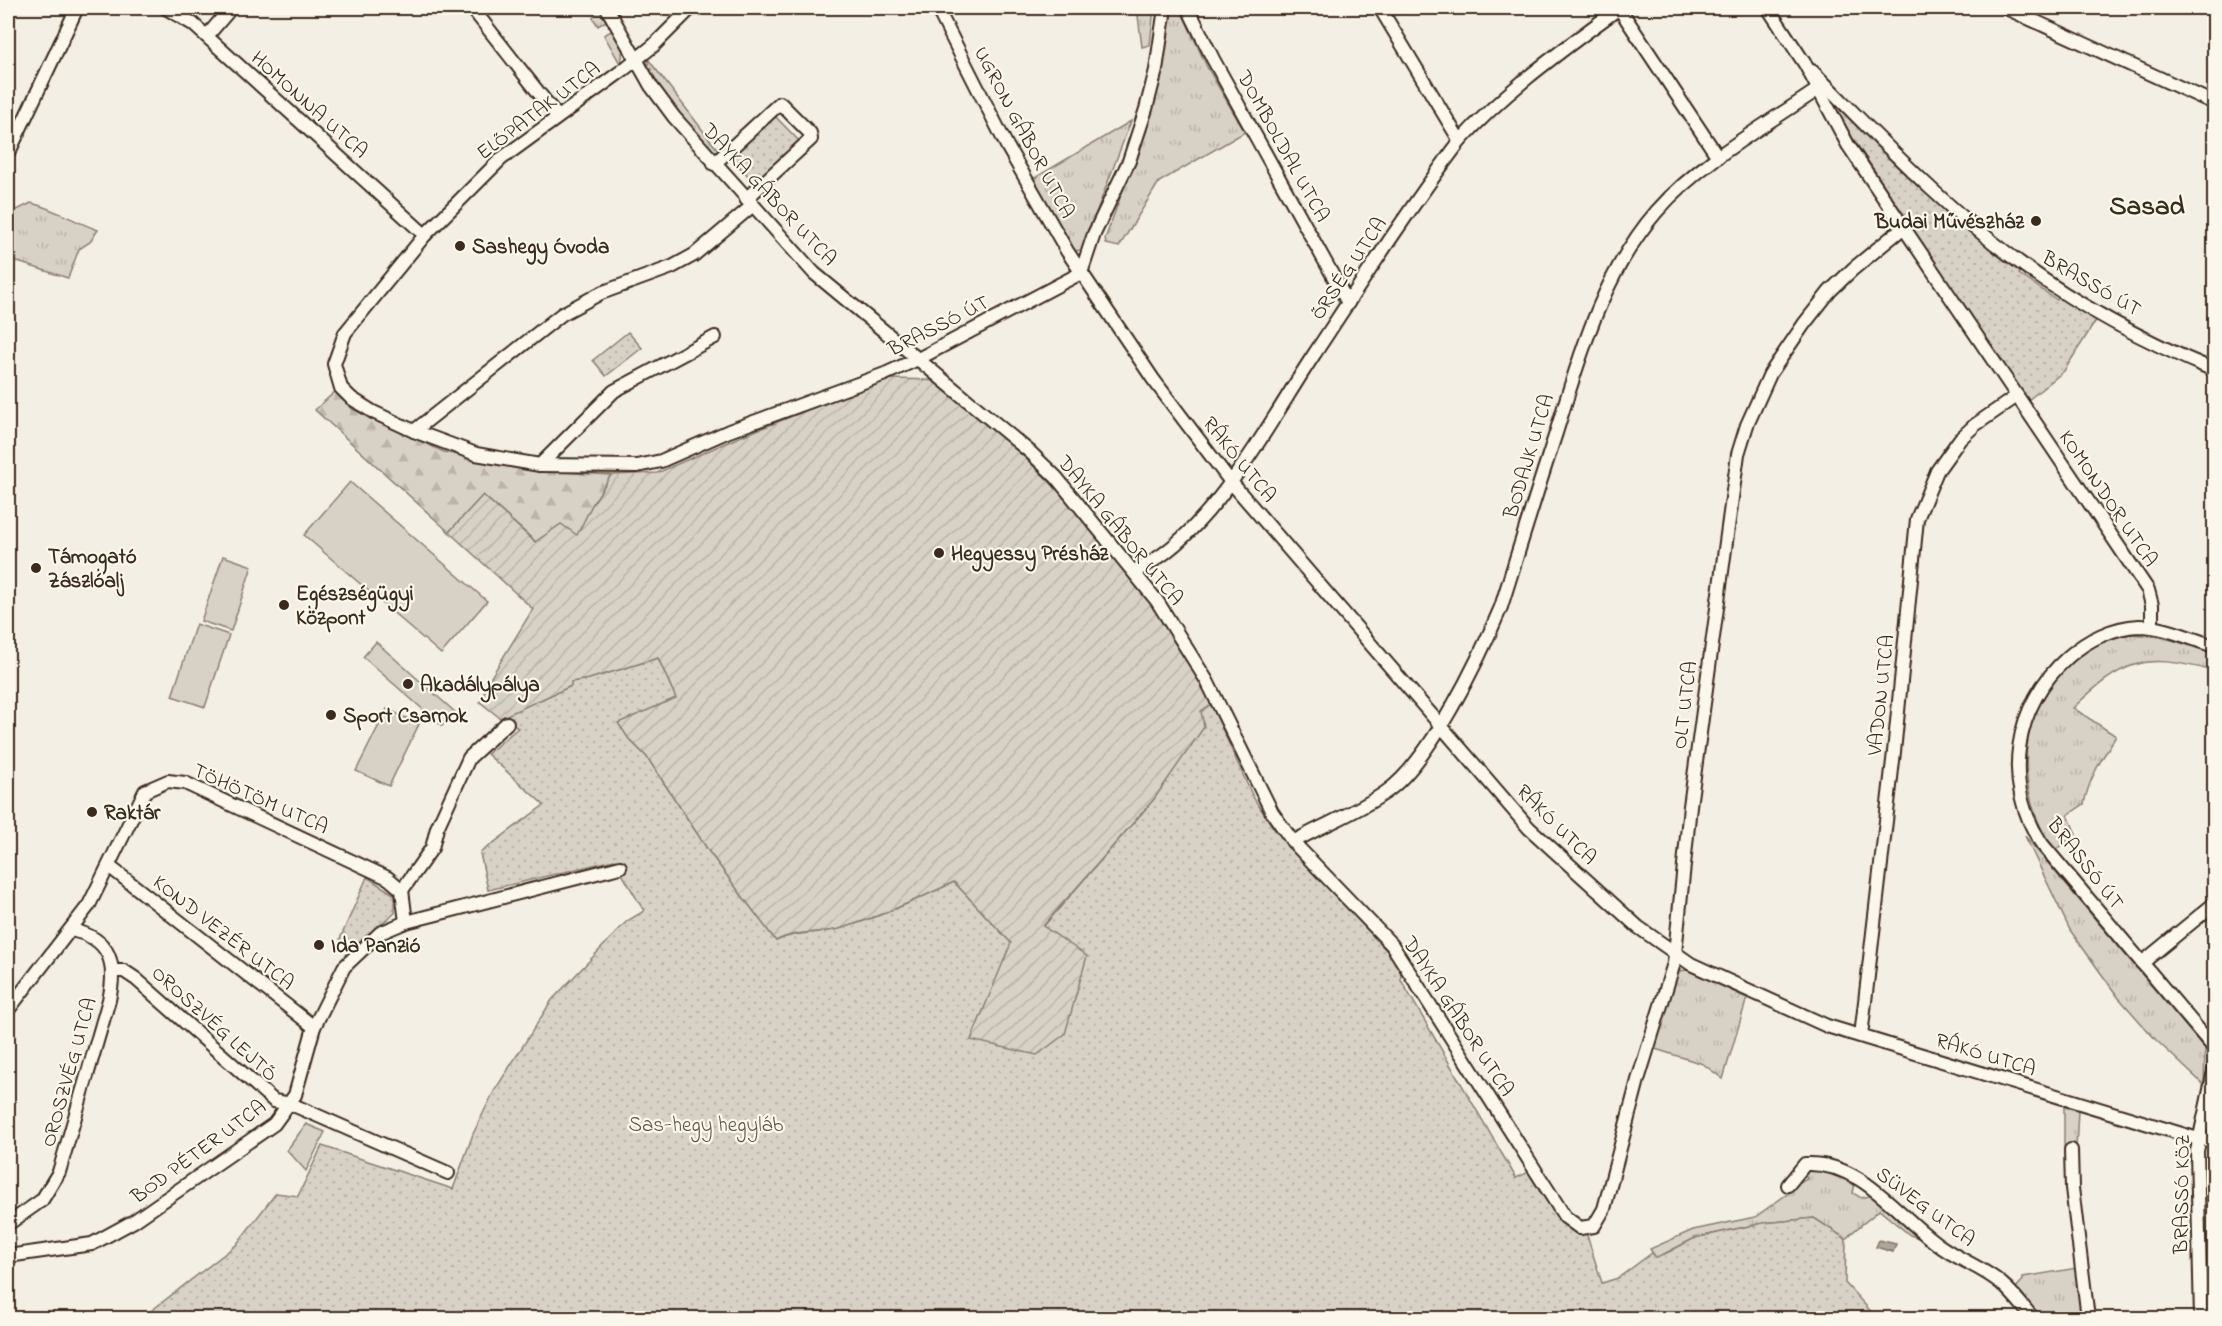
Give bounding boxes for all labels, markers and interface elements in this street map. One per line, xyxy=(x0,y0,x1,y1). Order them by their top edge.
street label: UGRON GÁBOR UTCA xyxy=(965,41,1082,224)
street label: HOMONNA UTCA xyxy=(243,45,374,166)
street label: ELŐPATAK UTCA xyxy=(471,55,607,168)
street label: DOMBOLDAL UTCA xyxy=(1228,65,1336,228)
street label: DAYKA GÁBOR UTCA xyxy=(694,116,844,274)
district label: Sasad xyxy=(2109,188,2186,227)
place label: Budai Művészház xyxy=(1874,208,2025,238)
street label: ŐRSÉG UTCA xyxy=(1304,212,1395,327)
marker: Budai Művészház xyxy=(2029,214,2043,228)
place label: Sashegy Óvoda xyxy=(472,233,609,265)
marker: Sashegy Óvoda xyxy=(453,239,467,253)
street label: BRASSÓ ÚT xyxy=(2035,244,2146,325)
street label: BRASSÓ ÚT xyxy=(882,288,995,366)
street label: BODAJK UTCA xyxy=(1496,391,1563,524)
street label: RÁKÓ UTCA xyxy=(1194,410,1283,510)
street label: KOMONDOR UTCA xyxy=(2050,425,2164,574)
street label: DAYKA GÁBOR UTCA xyxy=(1049,448,1190,613)
place label: Hegyessy Présház xyxy=(951,540,1110,572)
place label: Támogató Zászlóalj xyxy=(48,543,137,597)
marker: Hegyessy Présház xyxy=(932,546,946,560)
marker: Támogató Zászlóalj xyxy=(29,561,43,575)
place label: Egészségügyi Központ xyxy=(296,580,414,634)
marker: Egészségügyi Központ xyxy=(277,598,291,612)
street label: VADON UTCA xyxy=(1861,633,1903,758)
street label: OLT UTCA xyxy=(1666,659,1706,751)
place label: Akadálypálya xyxy=(420,671,540,703)
marker: Akadálypálya xyxy=(401,677,415,691)
place label: Sport Csarnok xyxy=(343,702,468,732)
marker: Sport Csarnok xyxy=(324,708,338,722)
street label: TÖHÖTÖM UTCA xyxy=(188,757,333,843)
street label: RÁKÓ UTCA xyxy=(1508,777,1604,873)
place label: Raktár xyxy=(104,799,161,829)
marker: Raktár xyxy=(85,805,99,819)
street label: BRASSÓ ÚT xyxy=(2038,811,2130,917)
street label: KOND VEZÉR UTCA xyxy=(145,869,300,999)
street label: DAYKA GÁBOR UTCA xyxy=(1394,930,1521,1103)
place label: Ida Panzió xyxy=(331,932,420,962)
marker: Ida Panzió xyxy=(312,938,326,952)
street label: OROSZVÉG LEJTŐ xyxy=(144,959,284,1090)
street label: OROSZVÉG UTCA xyxy=(34,994,106,1151)
street label: RÁKÓ UTCA xyxy=(1932,1025,2040,1085)
street label: BOD PÉTER UTCA xyxy=(125,1093,273,1213)
park label: Sas-hegy hegyláb xyxy=(629,1111,783,1143)
street label: BRASSÓ KÖZ xyxy=(2167,1134,2199,1255)
street label: SÜVEG UTCA xyxy=(1869,1160,1981,1255)

